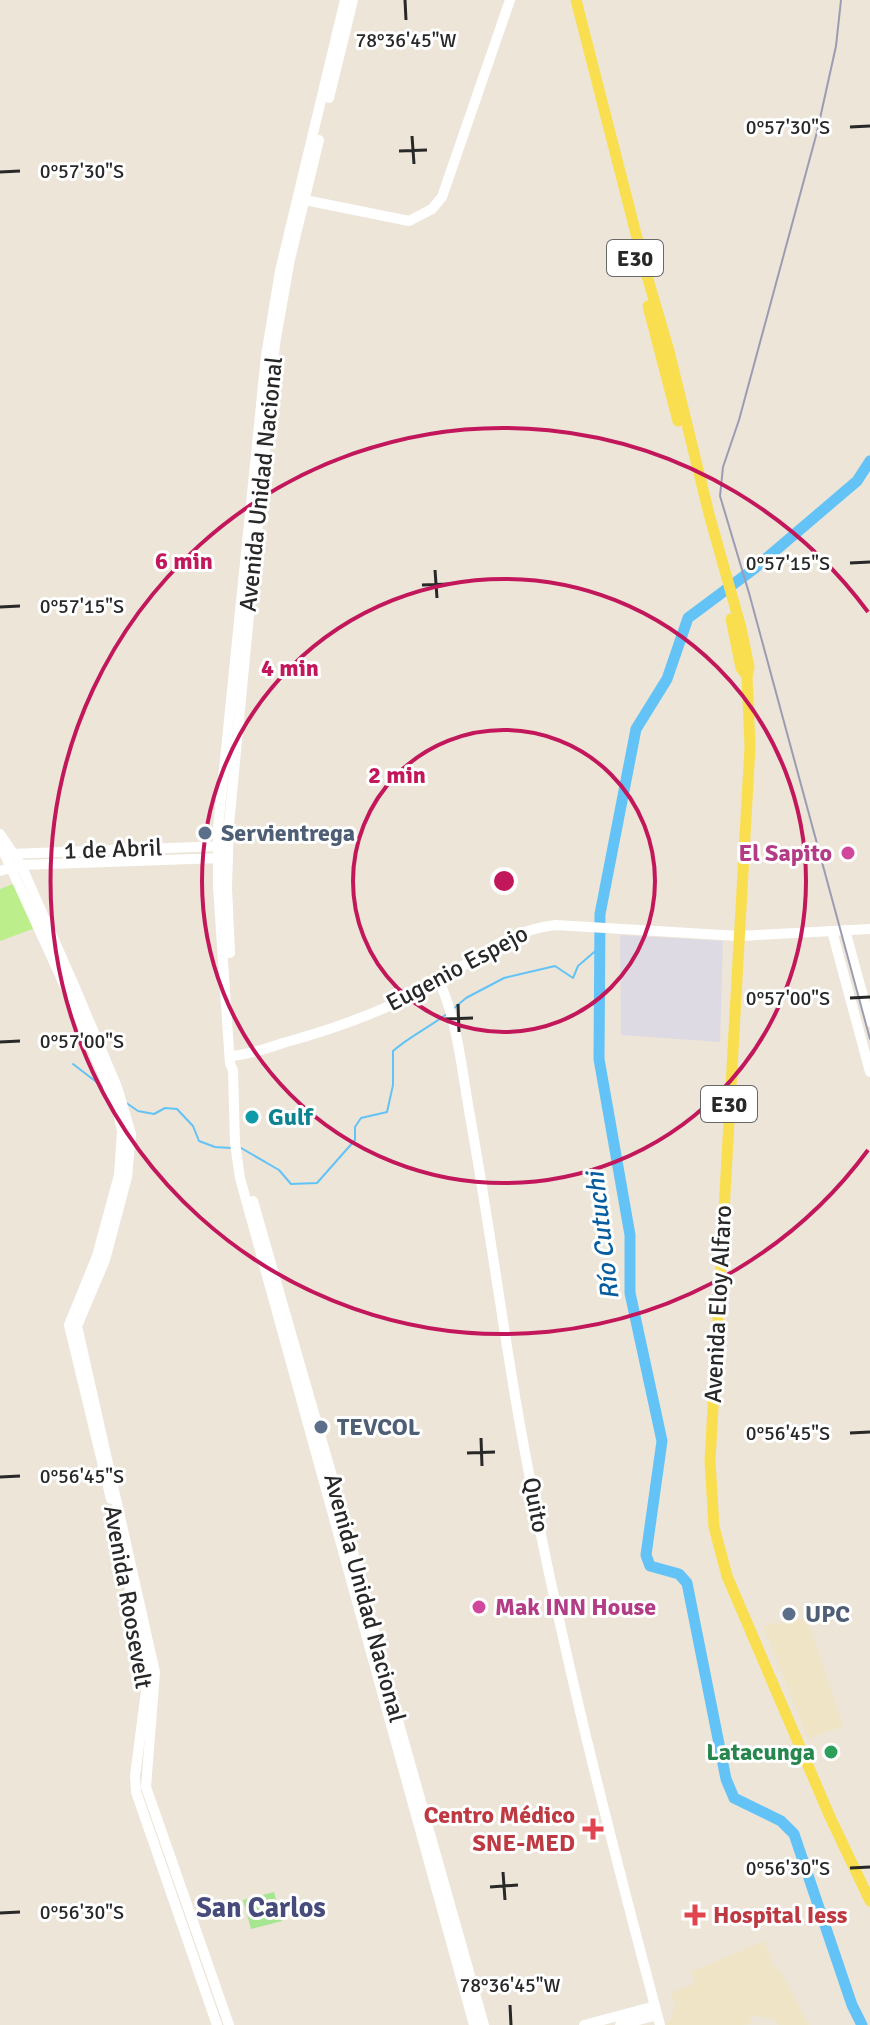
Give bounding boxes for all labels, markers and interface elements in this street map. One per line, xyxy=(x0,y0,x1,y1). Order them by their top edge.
text: 78°36'45"W xyxy=(355,28,457,53)
text: 0°57'30"S xyxy=(746,115,830,140)
text: 0°57'30"S xyxy=(40,159,124,184)
road number: E30 xyxy=(607,240,663,276)
street label: Avenida Unidad Nacional xyxy=(233,355,289,613)
text: 6 min xyxy=(155,546,213,576)
text: 0°57'15"S xyxy=(746,551,830,576)
text: 0°57'15"S xyxy=(40,594,124,619)
text: 4 min xyxy=(261,653,319,683)
text: 2 min xyxy=(368,760,426,790)
place label: Servientrega xyxy=(221,818,355,848)
marker: Servientrega xyxy=(196,824,214,842)
street label: 1 de Abril xyxy=(63,832,163,866)
place label: El Sapito xyxy=(738,838,832,868)
marker: El Sapito xyxy=(839,844,857,862)
centre of rings xyxy=(490,867,518,895)
street label: Eugenio Espejo xyxy=(381,918,533,1018)
text: 0°57'00"S xyxy=(746,986,830,1011)
text: 0°57'00"S xyxy=(40,1029,124,1054)
road number: E30 xyxy=(701,1086,757,1122)
place label: Gulf xyxy=(268,1102,314,1132)
marker: Gulf xyxy=(243,1108,261,1126)
water label: Río Cutuchi xyxy=(579,1167,627,1302)
street label: Avenida Eloy Alfaro xyxy=(698,1204,738,1404)
place label: TEVCOL xyxy=(337,1412,421,1442)
marker: TEVCOL xyxy=(312,1418,330,1436)
text: 0°56'45"S xyxy=(746,1421,830,1446)
text: 0°56'45"S xyxy=(40,1464,124,1489)
street label: Avenida Unidad Nacional xyxy=(317,1470,413,1726)
street label: Quito xyxy=(516,1475,556,1535)
street label: Avenida Roosevelt xyxy=(97,1503,159,1691)
place label: Mak INN House xyxy=(495,1592,656,1622)
marker: Mak INN House xyxy=(470,1598,488,1616)
place label: UPC xyxy=(805,1599,850,1629)
marker: UPC xyxy=(780,1605,798,1623)
place label: Latacunga xyxy=(706,1737,815,1767)
marker: Latacunga xyxy=(822,1743,840,1761)
place label: Centro Médico SNE-MED xyxy=(424,1800,575,1858)
marker: Centro Médico SNE-MED xyxy=(582,1818,604,1840)
text: 0°56'30"S xyxy=(746,1856,830,1881)
district label: San Carlos xyxy=(196,1891,326,1925)
text: 0°56'30"S xyxy=(40,1900,124,1925)
place label: Hospital Iess xyxy=(713,1900,848,1930)
marker: Hospital Iess xyxy=(684,1904,706,1926)
text: 78°36'45"W xyxy=(459,1973,561,1998)

